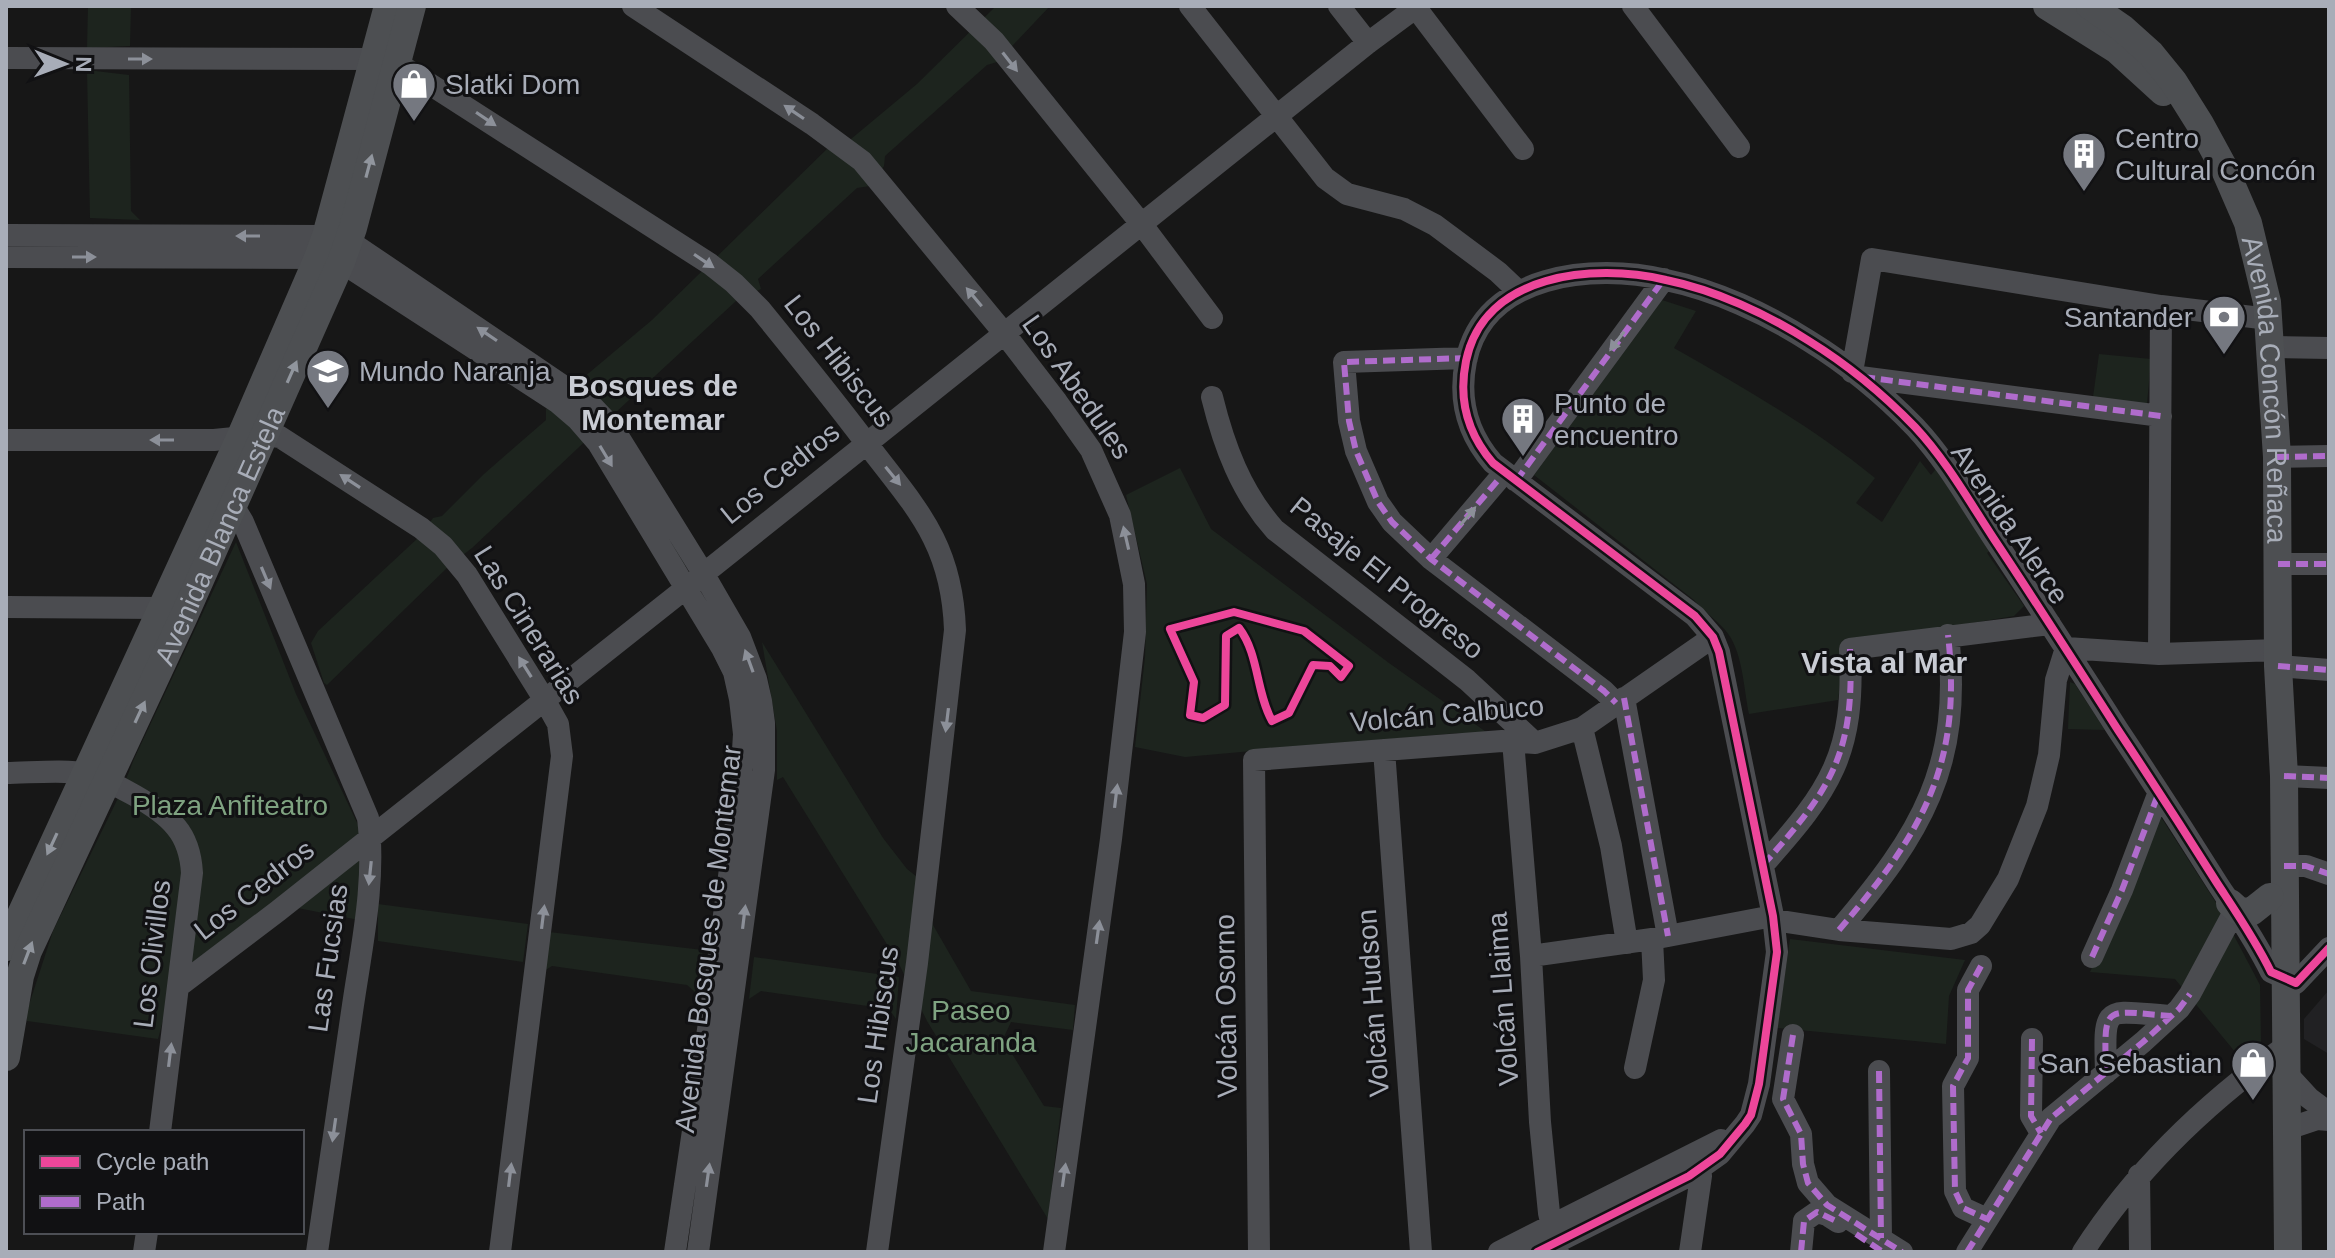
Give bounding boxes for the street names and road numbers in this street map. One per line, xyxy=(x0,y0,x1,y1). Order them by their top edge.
street label: Avenida Concón Reñaca xyxy=(2236,233,2293,544)
street label: Los Hibiscus xyxy=(778,289,900,433)
street label: Los Abedules xyxy=(1016,309,1138,465)
street label: Avenida Blanca Estela xyxy=(148,401,291,670)
street label: Los Cedros xyxy=(715,416,845,530)
street label: Avenida Alerce xyxy=(1945,438,2075,610)
street label: Pasaje El Progreso xyxy=(1284,491,1490,665)
street label: Las Cinerarias xyxy=(468,540,590,710)
street label: Volcán Calbuco xyxy=(1349,690,1545,738)
street label: Avenida Bosques de Montemar xyxy=(669,743,747,1135)
street label: Los Cedros xyxy=(188,834,320,946)
street label: Los Olivillos xyxy=(128,878,176,1030)
street label: Las Fucsias xyxy=(302,882,354,1034)
street label: Volcán Hudson xyxy=(1351,908,1395,1098)
street label: Volcán Llaima xyxy=(1481,911,1525,1087)
street label: Volcán Osorno xyxy=(1209,914,1243,1098)
street label: Los Hibiscus xyxy=(852,944,904,1106)

